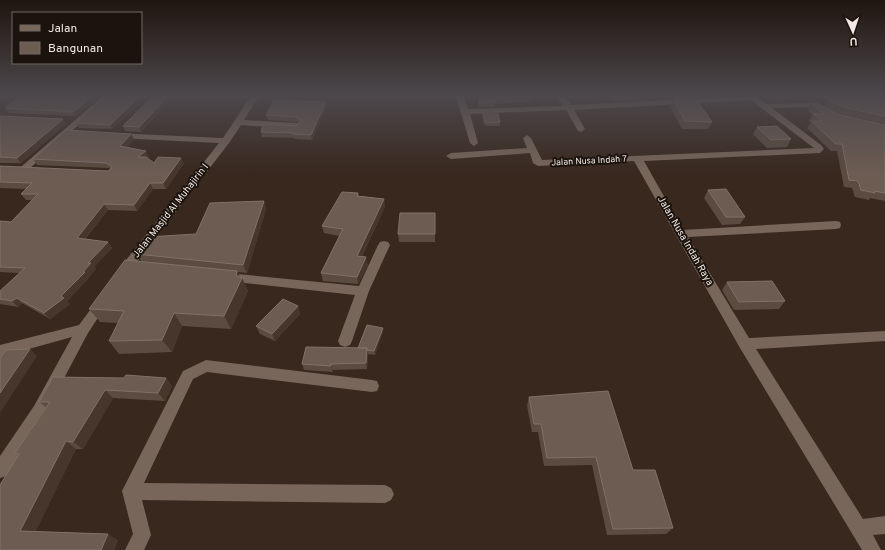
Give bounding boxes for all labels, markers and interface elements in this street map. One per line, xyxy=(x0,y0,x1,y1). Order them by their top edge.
legend xyxy=(12,12,142,64)
north arrow xyxy=(833,12,873,52)
text: Jalan xyxy=(48,21,77,37)
text: U xyxy=(849,34,858,48)
text: Bangunan xyxy=(48,41,103,57)
street label: Jalan Nusa Indah 7 xyxy=(551,154,627,168)
street label: Jalan Masjid Al Muhajirin I xyxy=(130,161,212,261)
street label: Jalan Nusa Indah Raya xyxy=(654,194,716,288)

